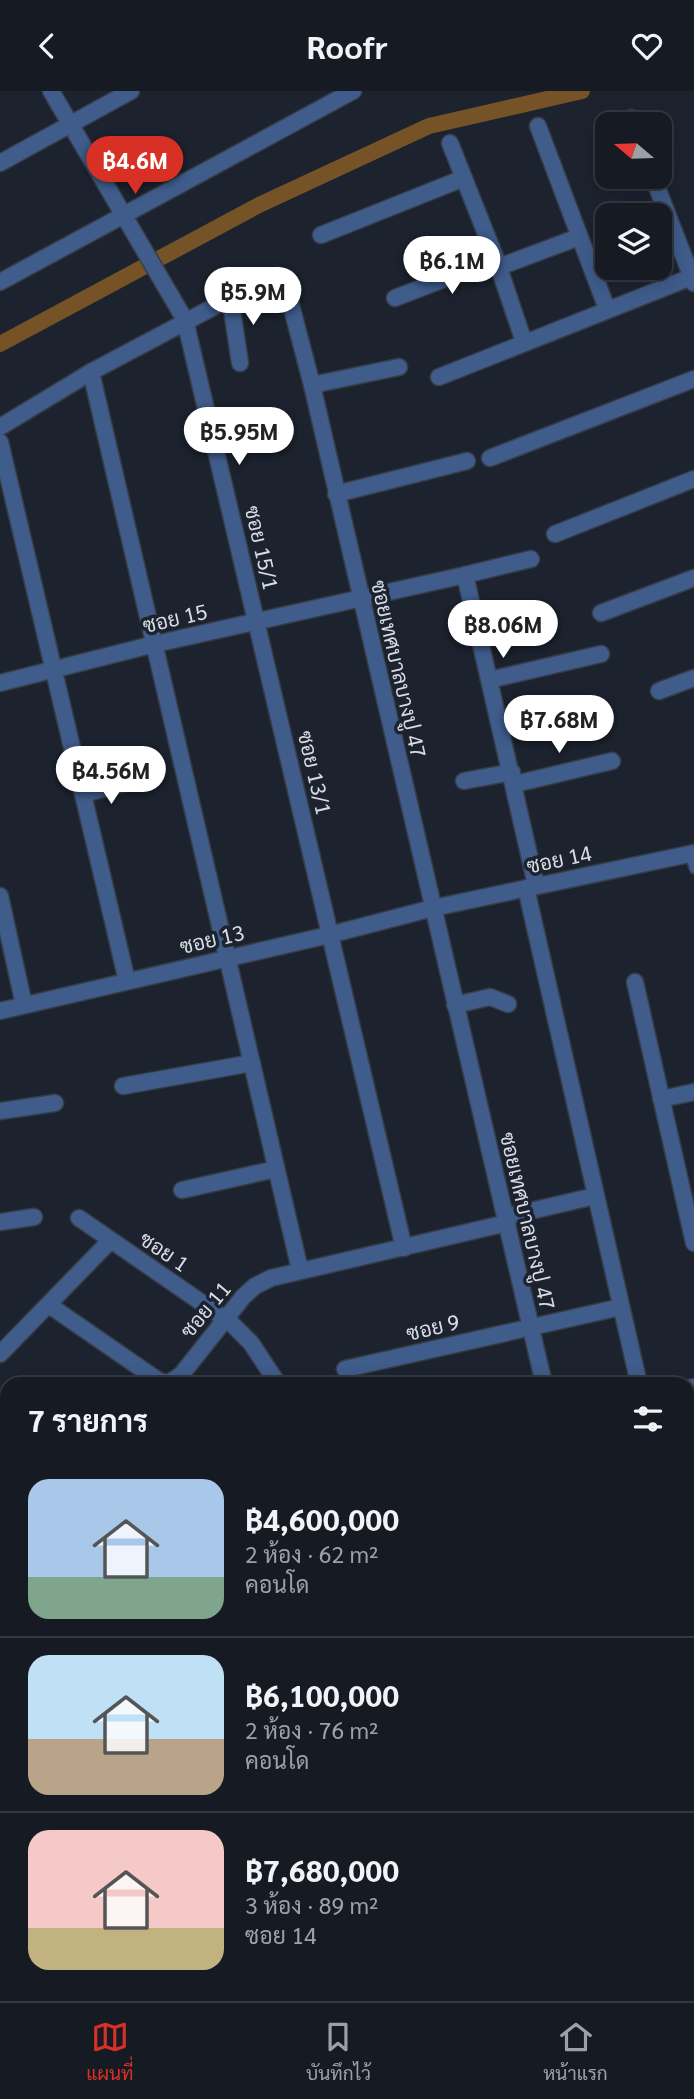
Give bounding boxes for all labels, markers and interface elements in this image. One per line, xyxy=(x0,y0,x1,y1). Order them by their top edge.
text: Roofr xyxy=(307,25,387,66)
icon: back xyxy=(28,27,66,65)
icon: heart xyxy=(628,27,666,65)
north arrow xyxy=(595,112,672,189)
map controls xyxy=(595,112,672,280)
pin: ฿4.6M xyxy=(86,137,184,196)
text: ฿4.6M xyxy=(102,144,168,174)
button: layers xyxy=(595,203,672,280)
pin: ฿6.1M xyxy=(403,237,501,296)
text: ฿6.1M xyxy=(419,244,485,274)
pin: ฿5.9M xyxy=(204,267,302,327)
text: ฿5.9M xyxy=(220,275,286,305)
pin: ฿5.95M xyxy=(182,407,296,467)
text: ฿5.95M xyxy=(200,415,278,445)
street label: ซอย 15/1 xyxy=(240,503,285,592)
street label: ซอยเทศบาลบางปู 47 xyxy=(363,577,433,761)
street label: ซอย 15 xyxy=(140,597,210,638)
pin: ฿8.06M xyxy=(446,601,560,660)
text: ฿8.06M xyxy=(464,608,542,638)
pin: ฿7.68M xyxy=(502,695,616,755)
text: ฿7.68M xyxy=(520,703,598,733)
street label: ซอย 13/1 xyxy=(293,728,338,817)
pin: ฿4.56M xyxy=(54,747,168,806)
text: ฿4.56M xyxy=(72,754,150,784)
street label: ซอย 14 xyxy=(524,839,594,879)
street label: ซอย 13 xyxy=(177,918,247,959)
street label: ซอยเทศบาลบางปู 47 xyxy=(492,1129,562,1313)
street label: ซอย 1 xyxy=(135,1224,195,1277)
street label: ซอย 11 xyxy=(173,1275,236,1343)
street label: ซอย 9 xyxy=(403,1307,462,1346)
text: 7 รายการ xyxy=(28,1400,148,1439)
icon: filters xyxy=(629,1400,667,1438)
text: ฿4,600,000 xyxy=(245,1499,399,1538)
icon: home xyxy=(84,1507,168,1591)
text: 2 ห้อง · 62 m² xyxy=(245,1538,378,1568)
text: คอนโด xyxy=(245,1568,309,1598)
text: ฿6,100,000 xyxy=(245,1675,399,1714)
icon: home xyxy=(84,1683,168,1767)
text: 2 ห้อง · 76 m² xyxy=(245,1714,378,1744)
text: คอนโด xyxy=(245,1744,309,1774)
text: ฿7,680,000 xyxy=(245,1850,399,1889)
icon: home xyxy=(84,1858,168,1942)
text: 3 ห้อง · 89 m² xyxy=(245,1889,378,1919)
text: ซอย 14 xyxy=(245,1919,317,1949)
tab: แผนที่ xyxy=(86,2018,134,2084)
tab: บันทึกไว้ xyxy=(306,2018,371,2084)
tab: หน้าแรก xyxy=(543,2018,608,2084)

